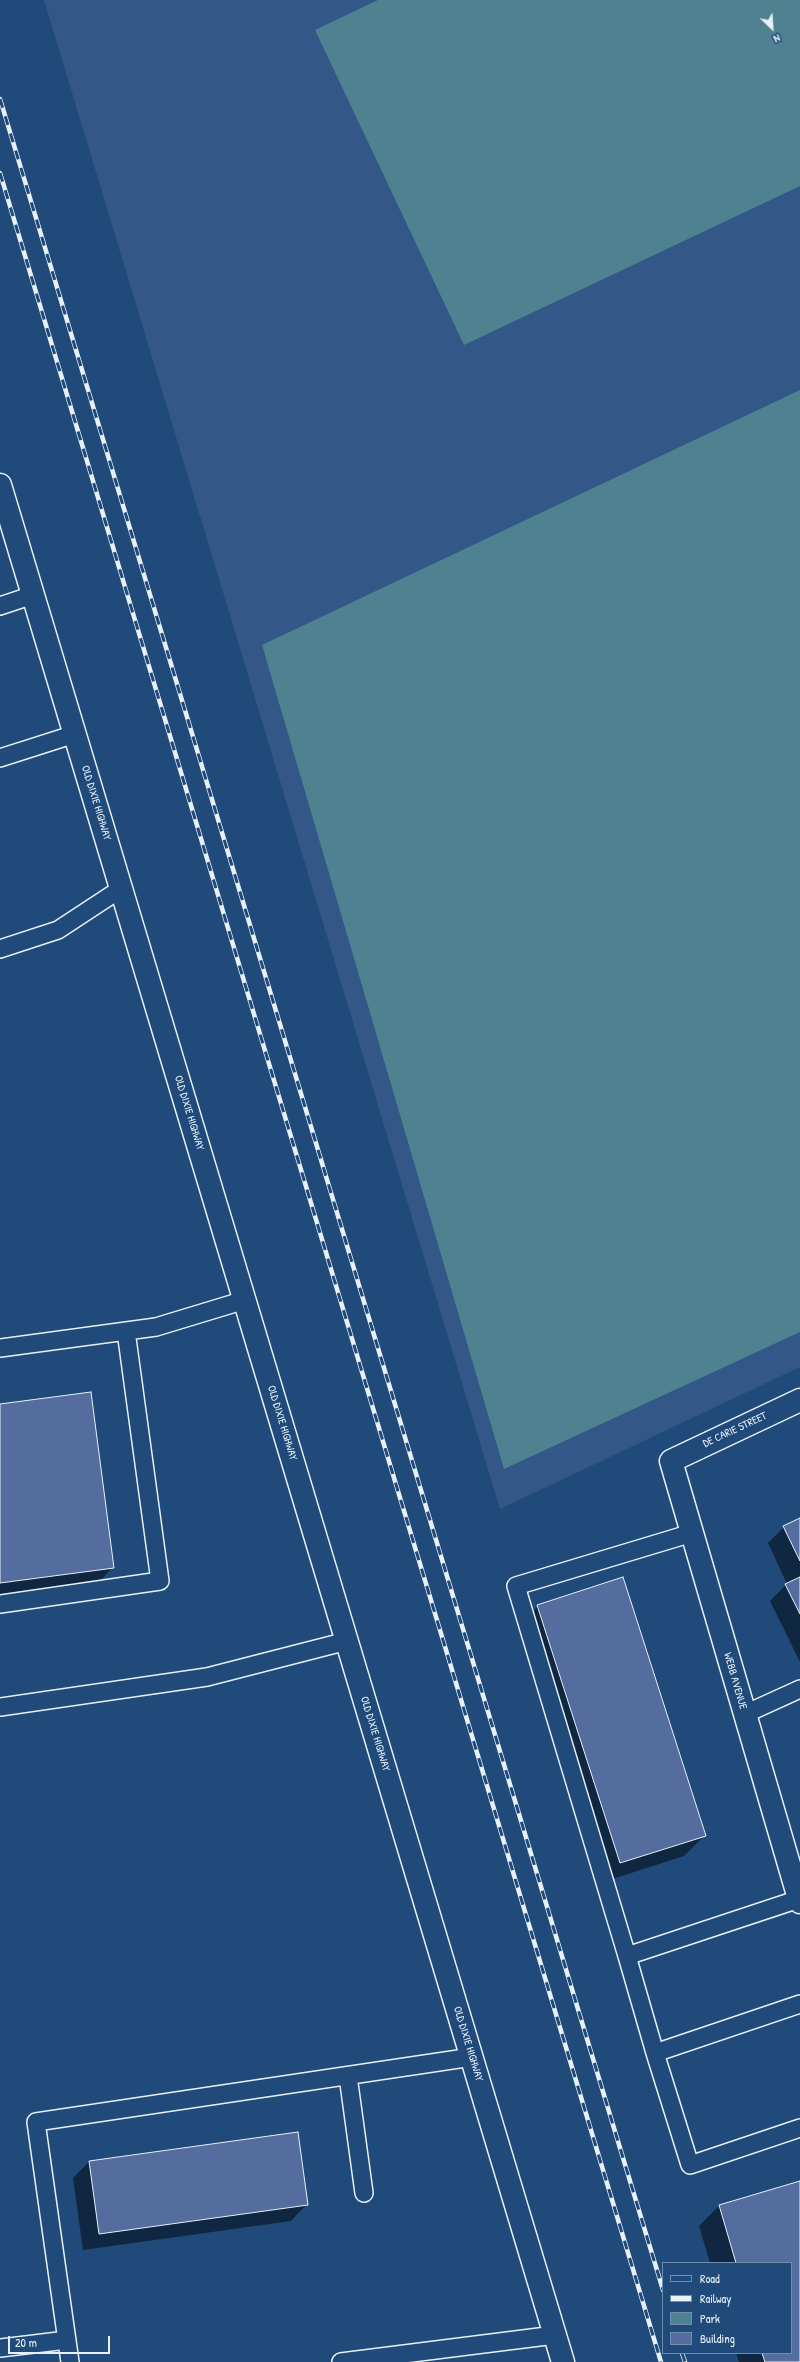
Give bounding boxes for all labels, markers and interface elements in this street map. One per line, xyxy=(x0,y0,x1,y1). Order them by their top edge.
north arrow xyxy=(752,8,792,48)
text: N xyxy=(771,31,783,46)
street label: OLD DIXIE HIGHWAY xyxy=(78,764,114,842)
street label: OLD DIXIE HIGHWAY xyxy=(171,1074,207,1152)
street label: OLD DIXIE HIGHWAY xyxy=(264,1384,300,1462)
street label: DE CARIE STREET xyxy=(701,1409,769,1451)
street label: WEBB AVENUE xyxy=(721,1651,749,1711)
street label: OLD DIXIE HIGHWAY xyxy=(357,1695,393,1773)
street label: OLD DIXIE HIGHWAY xyxy=(450,2005,486,2083)
legend xyxy=(662,2262,792,2354)
text: Road xyxy=(700,2270,720,2287)
text: Railway xyxy=(700,2290,731,2307)
text: Park xyxy=(700,2310,720,2327)
scale bar xyxy=(10,2328,112,2354)
text: Building xyxy=(700,2330,735,2347)
text: 20 m xyxy=(15,2334,37,2351)

